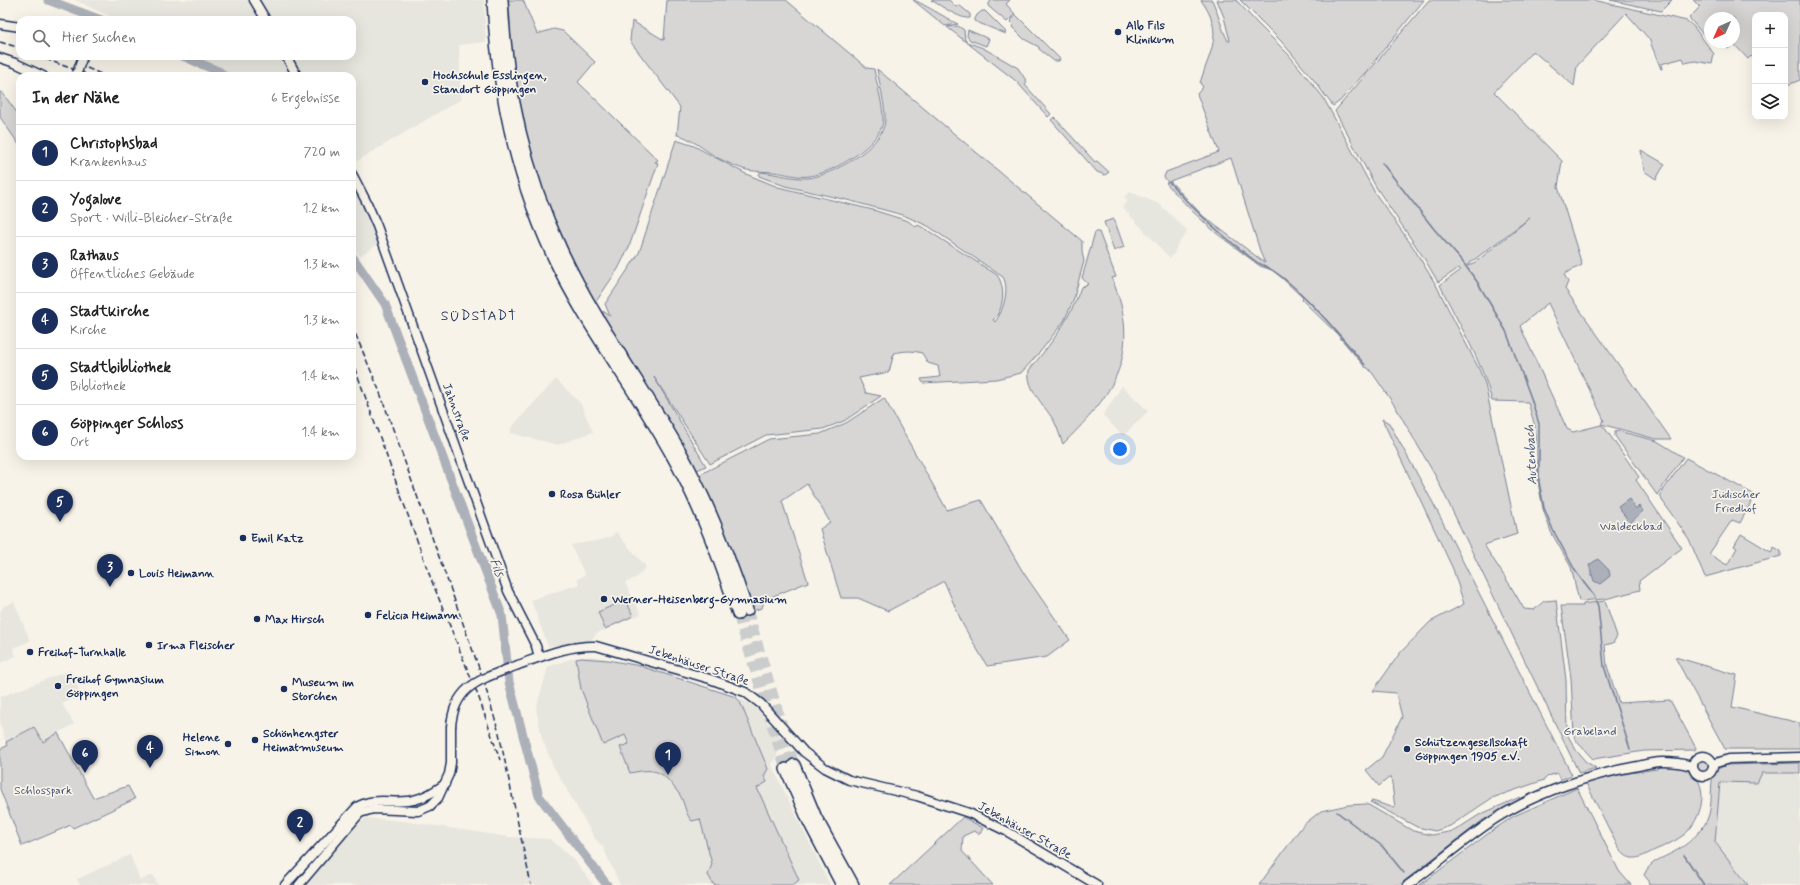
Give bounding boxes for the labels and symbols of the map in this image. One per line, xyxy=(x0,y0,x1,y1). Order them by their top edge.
north arrow xyxy=(1704,12,1740,48)
place label: Alb Fils Klinikum xyxy=(1126,18,1174,48)
marker: Alb Fils Klinikum xyxy=(1113,27,1123,37)
place label: Hochschule Esslingen, Standort Göppingen xyxy=(433,68,547,98)
marker: Hochschule Esslingen, Standort Göppingen xyxy=(420,77,430,87)
district label: SÜDSTADT xyxy=(441,307,517,325)
street label: Jahnstraße xyxy=(438,381,474,444)
water label: Autenbach xyxy=(1521,424,1542,485)
your location xyxy=(1110,439,1130,459)
place label: Rosa Bühler xyxy=(560,487,621,503)
park label: Jüdischer Friedhof xyxy=(1712,487,1760,517)
pin: 5 xyxy=(47,489,73,522)
marker: Rosa Bühler xyxy=(547,489,557,499)
park label: Waldeckbad xyxy=(1600,519,1662,535)
place label: Emil Katz xyxy=(251,531,304,547)
marker: Emil Katz xyxy=(238,533,248,543)
pin: 3 xyxy=(97,554,123,587)
water label: Fils xyxy=(485,556,508,581)
place label: Louis Heimann xyxy=(139,566,214,582)
marker: Louis Heimann xyxy=(126,568,136,578)
place label: Werner-Heisenberg-Gymnasium xyxy=(611,592,787,609)
marker: Werner-Heisenberg-Gymnasium xyxy=(599,594,609,604)
place label: Felicia Heimann xyxy=(376,608,460,624)
marker: Felicia Heimann xyxy=(363,610,373,620)
place label: Max Hirsch xyxy=(265,612,324,628)
marker: Max Hirsch xyxy=(252,614,262,624)
place label: Irma Fleischer xyxy=(157,638,235,654)
marker: Irma Fleischer xyxy=(144,640,154,650)
street label: Jebenhäuser Straße xyxy=(646,642,751,690)
place label: Freihof-Turnhalle xyxy=(38,645,127,661)
marker: Freihof-Turnhalle xyxy=(25,647,35,657)
place label: Freihof Gymnasium Göppingen xyxy=(66,672,164,702)
place label: Museum im Storchen xyxy=(292,675,355,705)
marker: Freihof Gymnasium Göppingen xyxy=(53,681,63,691)
marker: Museum im Storchen xyxy=(279,684,289,694)
park label: Grabeland xyxy=(1564,724,1616,740)
place label: Schönhengster Heimatmuseum xyxy=(263,726,344,756)
place label: Helene Simon xyxy=(183,730,221,760)
pin: 4 xyxy=(137,735,163,768)
marker: Schönhengster Heimatmuseum xyxy=(250,735,260,745)
place label: Schützengesellschaft Göppingen 1905 e.V. xyxy=(1415,735,1528,765)
marker: Helene Simon xyxy=(223,739,233,749)
pin: 6 xyxy=(72,740,98,773)
pin: 1 xyxy=(655,742,681,775)
marker: Schützengesellschaft Göppingen 1905 e.V. xyxy=(1402,744,1412,754)
park label: Schlosspark xyxy=(14,783,72,799)
street label: Jebenhäuser Straße xyxy=(975,798,1074,863)
pin: 2 xyxy=(287,809,313,842)

